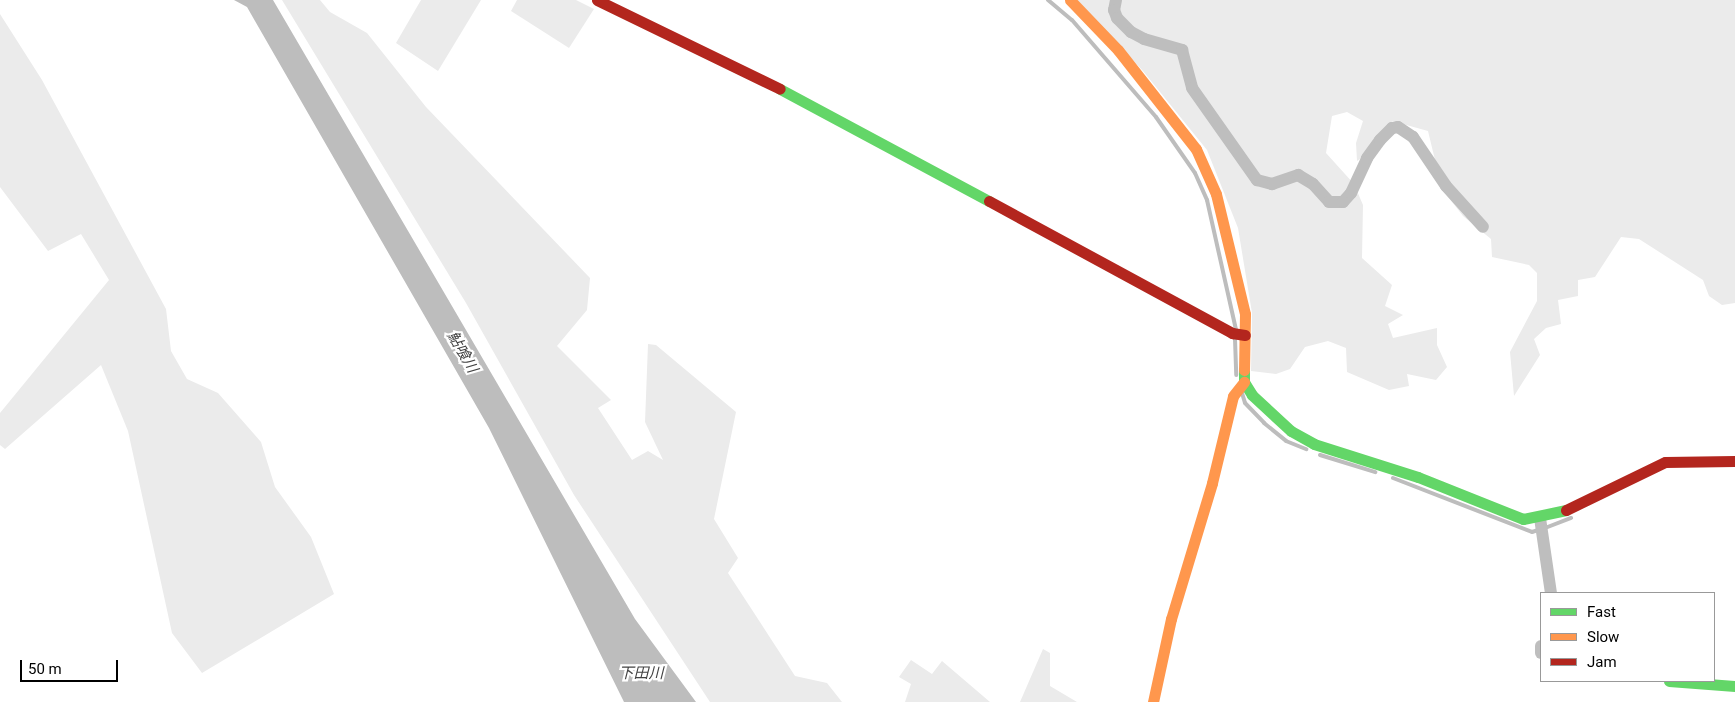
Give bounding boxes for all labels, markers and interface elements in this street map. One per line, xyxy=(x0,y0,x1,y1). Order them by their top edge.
water label: 鮎喰川 xyxy=(443,328,481,376)
legend xyxy=(1540,592,1715,682)
text: Fast xyxy=(1587,603,1616,621)
text: Slow xyxy=(1587,628,1619,646)
scale bar xyxy=(22,650,120,682)
text: Jam xyxy=(1587,653,1617,671)
text: 50 m xyxy=(28,660,62,678)
water label: 下田川 xyxy=(619,665,663,683)

